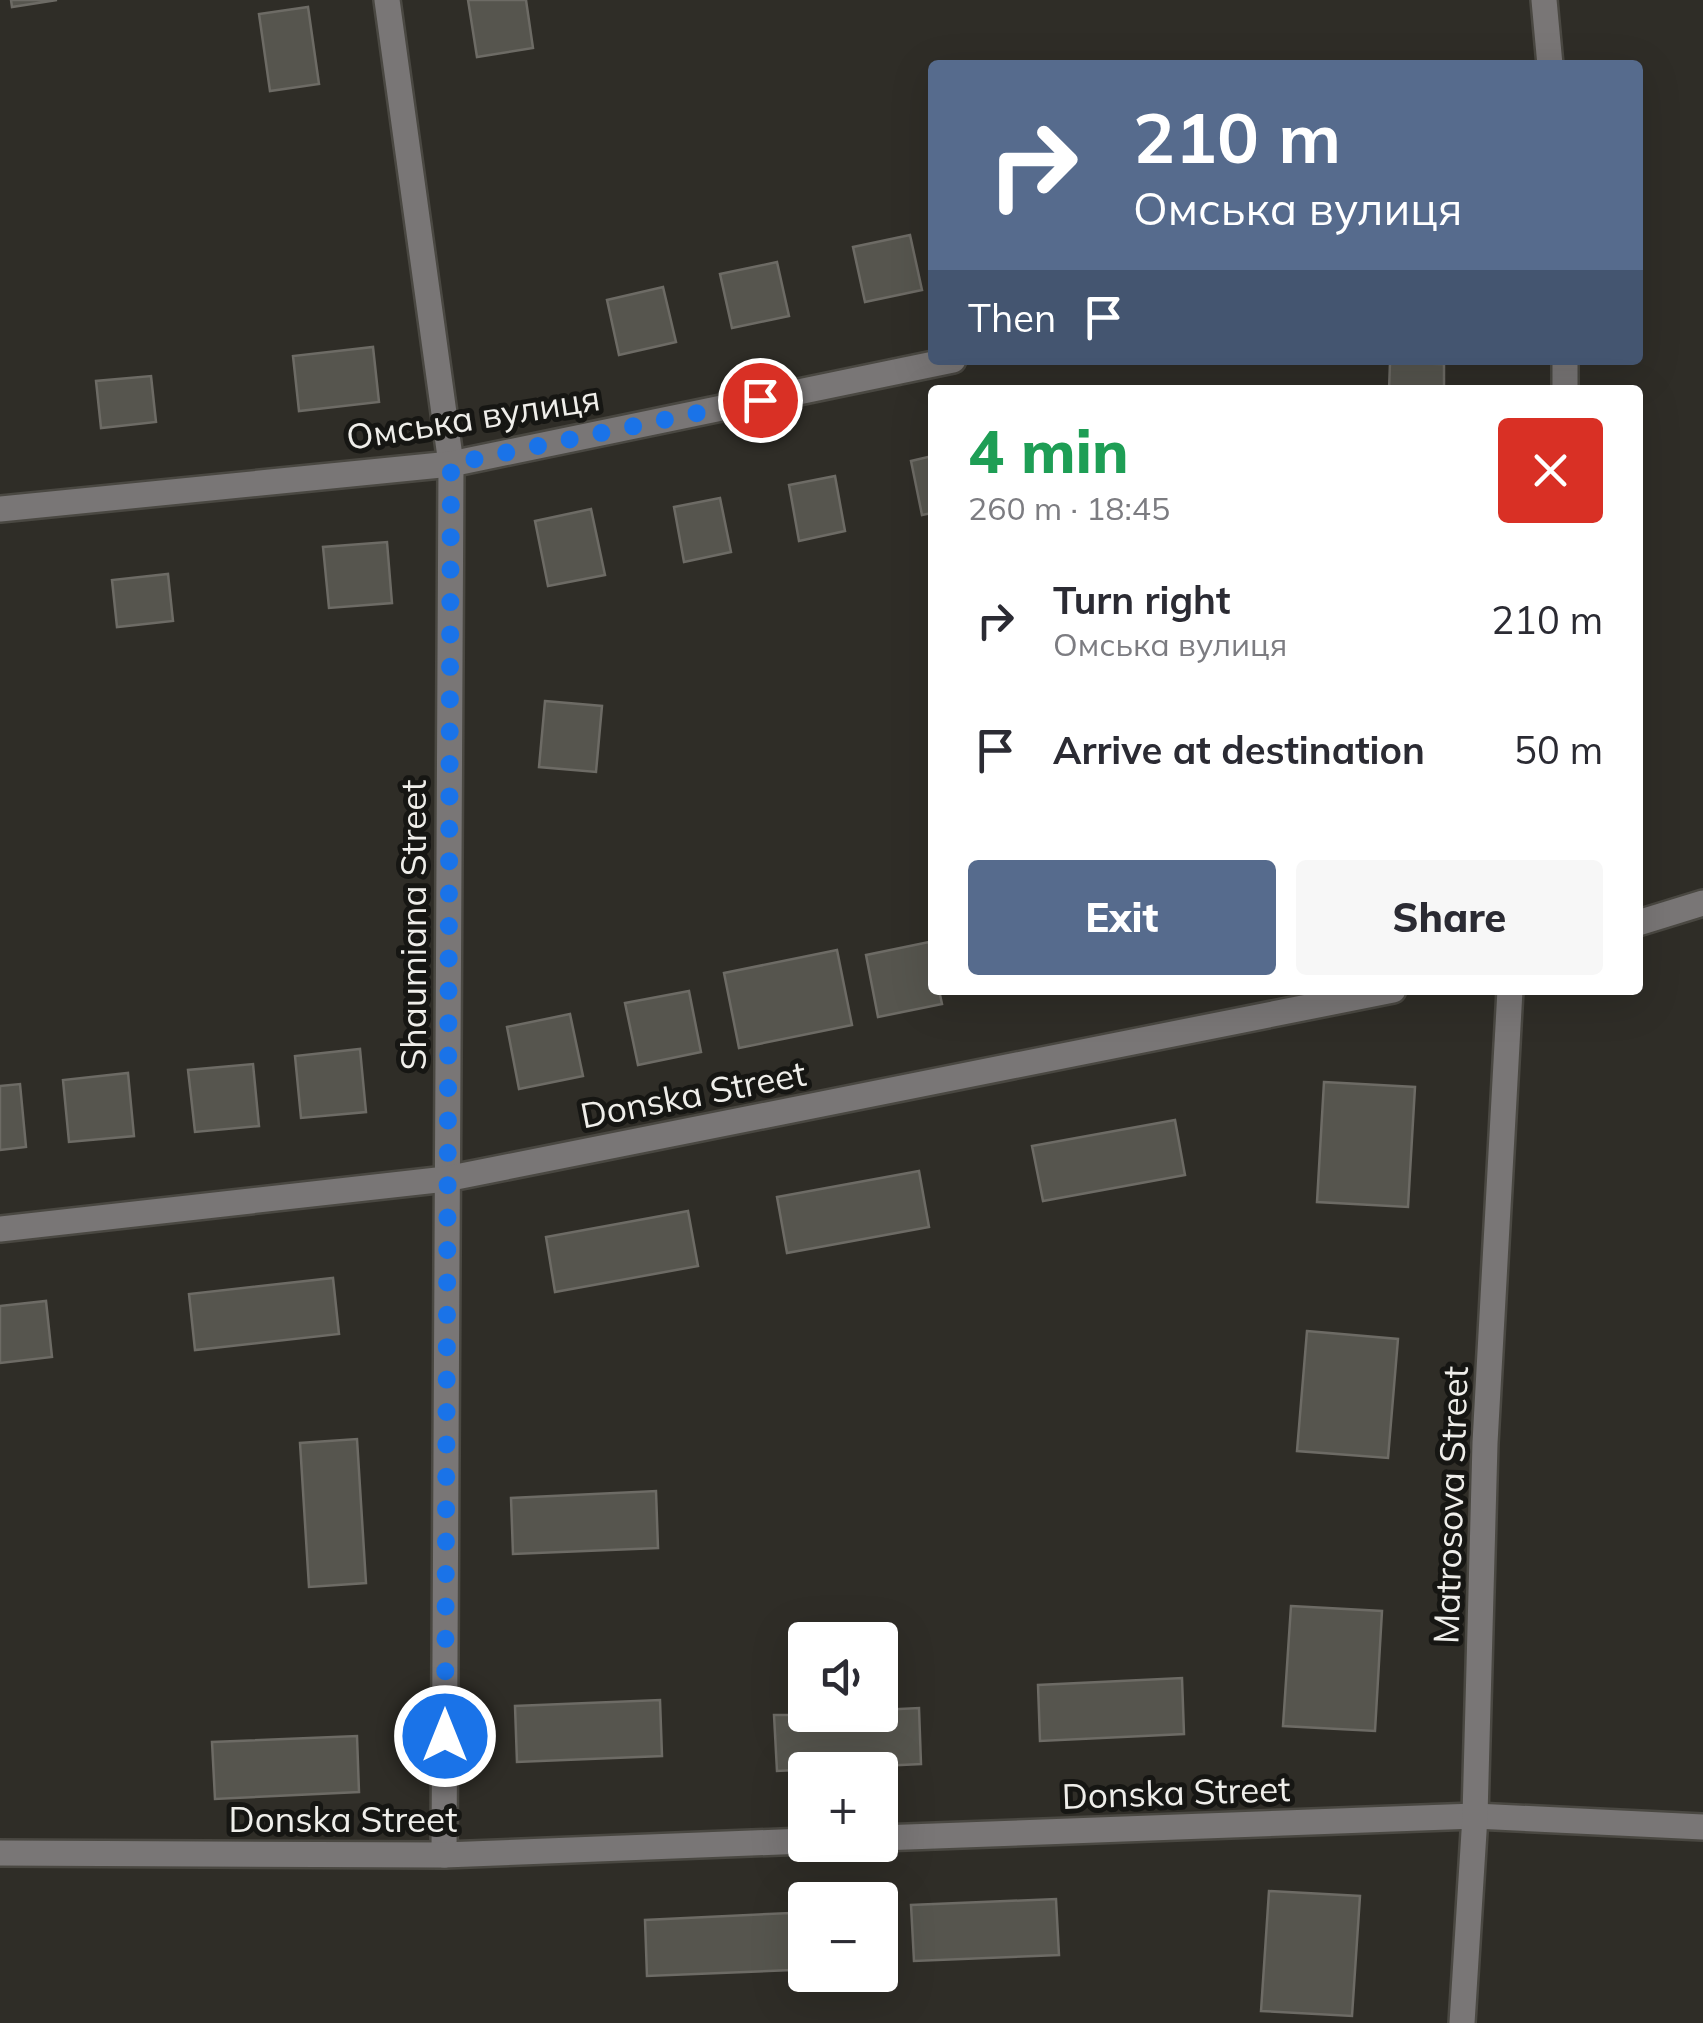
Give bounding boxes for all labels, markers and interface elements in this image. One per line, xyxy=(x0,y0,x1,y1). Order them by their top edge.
text: 210 m xyxy=(1133,93,1341,181)
icon: right xyxy=(968,100,1098,230)
text: Омська вулиця xyxy=(1133,180,1462,236)
icon: arrive xyxy=(1076,290,1131,345)
text: Then xyxy=(968,294,1056,342)
pin xyxy=(718,358,803,443)
icon: arrive xyxy=(733,373,788,428)
street label: Омська вулиця xyxy=(343,375,603,459)
text: 4 min xyxy=(968,413,1129,488)
button: close xyxy=(1498,418,1603,523)
text: 260 m · 18:45 xyxy=(968,488,1170,528)
text: Turn right xyxy=(1053,576,1230,624)
icon: right xyxy=(968,593,1023,648)
text: 210 m xyxy=(1491,596,1603,644)
text: Омська вулиця xyxy=(1053,624,1287,664)
icon: arrive xyxy=(968,723,1023,778)
text: Arrive at destination xyxy=(1053,726,1425,774)
text: 50 m xyxy=(1514,726,1603,774)
street label: Shaumiana Street xyxy=(391,779,435,1071)
button: Exit xyxy=(968,860,1276,975)
button: Share xyxy=(1296,860,1603,975)
street label: Donska Street xyxy=(577,1051,809,1137)
street label: Matrosova Street xyxy=(1423,1365,1477,1645)
map controls xyxy=(788,1622,898,1992)
button: sound xyxy=(788,1622,898,1732)
position arrow xyxy=(393,1684,497,1788)
button: + xyxy=(788,1752,898,1862)
street label: Donska Street xyxy=(1061,1766,1291,1818)
street label: Donska Street xyxy=(229,1797,457,1841)
button: − xyxy=(788,1882,898,1992)

